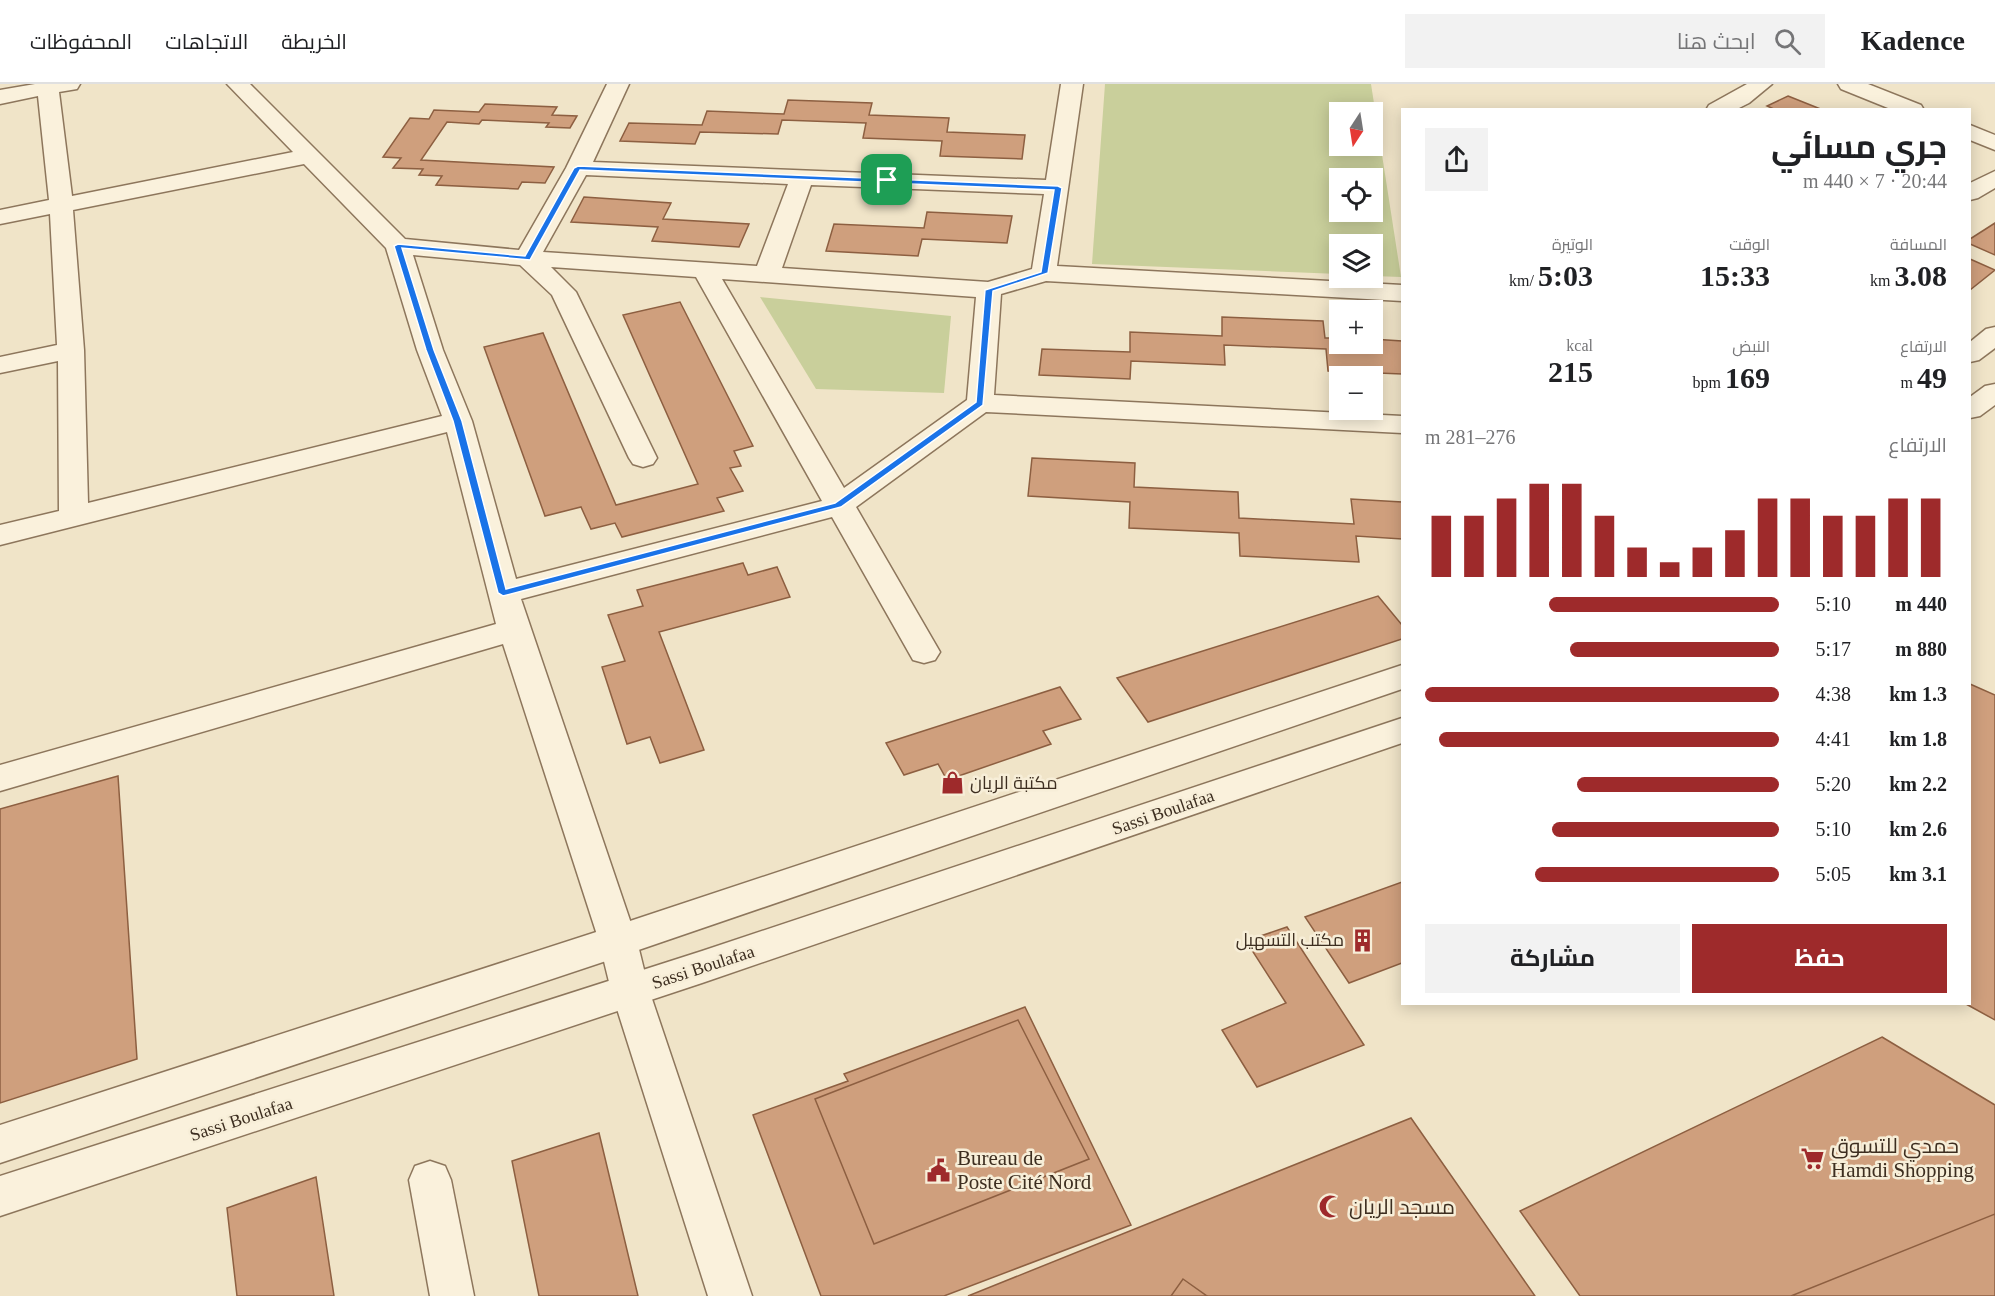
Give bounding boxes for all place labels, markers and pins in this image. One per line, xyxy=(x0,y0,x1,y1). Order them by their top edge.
pin xyxy=(861,154,912,205)
shop icon: مكتبة الريان xyxy=(939,770,965,796)
place label: مكتبة الريان xyxy=(970,773,1058,794)
building icon: مكتب التسهيل xyxy=(1349,927,1375,953)
place label: مكتب التسهيل xyxy=(1236,930,1344,951)
place label: حمدي للتسوق Hamdi Shopping xyxy=(1831,1134,1974,1182)
supermarket icon: حمدي للتسوق Hamdi Shopping xyxy=(1800,1145,1826,1171)
place label: Bureau de Poste Cité Nord xyxy=(957,1146,1092,1194)
public building icon: Bureau de Poste Cité Nord xyxy=(926,1157,952,1183)
mosque icon: مسجد الريان xyxy=(1318,1194,1344,1220)
place label: مسجد الريان xyxy=(1349,1195,1455,1220)

